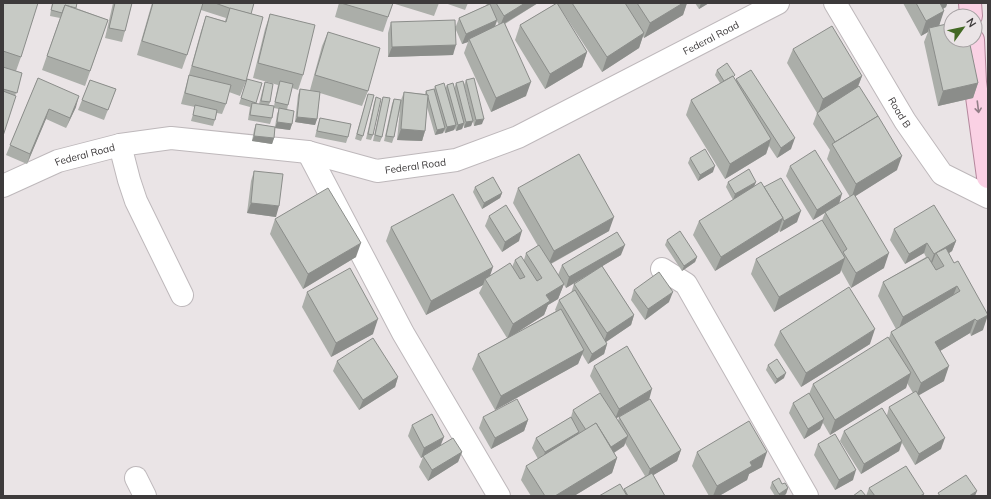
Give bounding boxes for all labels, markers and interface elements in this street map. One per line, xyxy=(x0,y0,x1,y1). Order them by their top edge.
north arrow xyxy=(943,8,983,48)
text: N xyxy=(963,15,980,30)
street label: Federal Road xyxy=(680,18,741,57)
street label: Road B xyxy=(886,94,914,130)
one-way arrow xyxy=(974,100,982,113)
street label: Federal Road xyxy=(52,140,116,168)
street label: Federal Road xyxy=(384,155,447,176)

